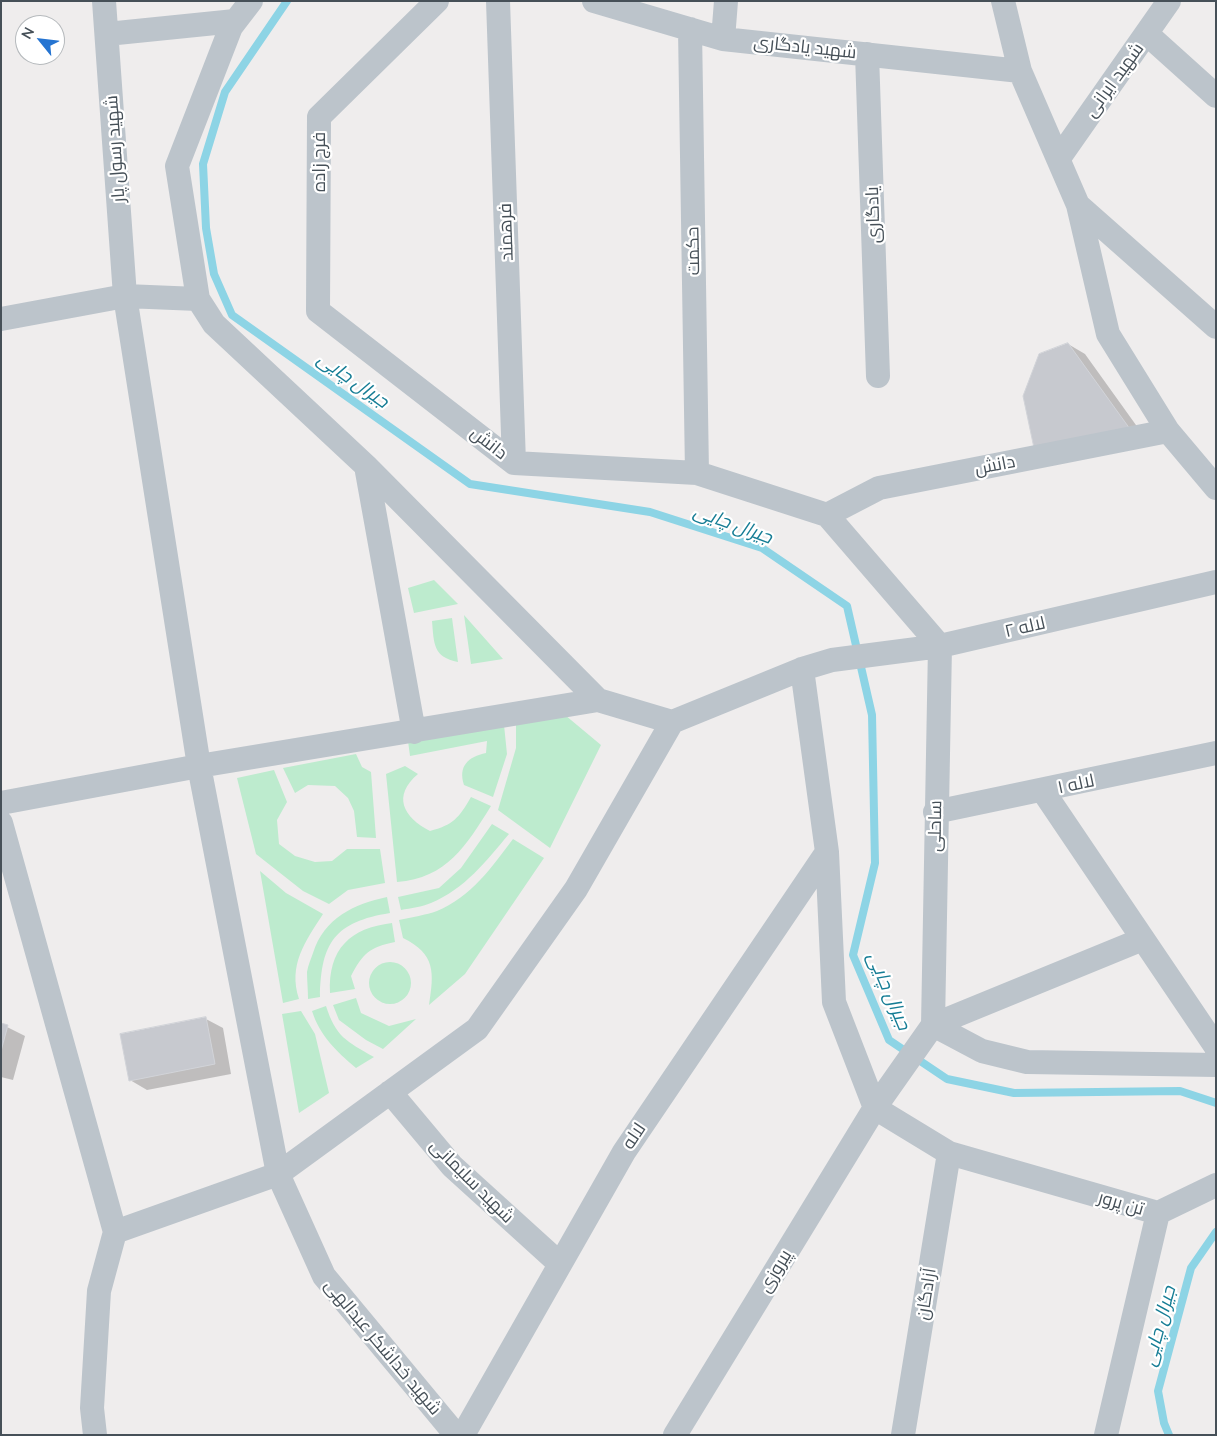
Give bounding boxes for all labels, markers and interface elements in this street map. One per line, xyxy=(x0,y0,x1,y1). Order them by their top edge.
north arrow xyxy=(15,15,65,65)
text: N xyxy=(17,24,37,42)
street label: شهید یادگاری xyxy=(752,31,858,63)
street label: شهید ایرانی xyxy=(1080,38,1148,122)
street label: شهید رسول پار xyxy=(100,94,130,204)
street label: فرج زاده xyxy=(308,132,330,192)
street label: یادگاری xyxy=(861,186,885,244)
street label: فرهمند xyxy=(494,203,518,261)
street label: حکمت xyxy=(682,226,704,276)
water label: جیرال چایی xyxy=(313,347,393,413)
street label: دانش xyxy=(466,422,512,464)
street label: دانش xyxy=(973,451,1017,479)
water label: جیرال چایی xyxy=(691,499,775,549)
street label: لاله ۲ xyxy=(1003,612,1047,642)
street label: لاله ۱ xyxy=(1056,770,1096,798)
street label: ساحلی xyxy=(924,800,946,852)
water label: جیرال چایی xyxy=(862,949,916,1033)
street label: لاله xyxy=(618,1119,650,1153)
street label: شهید سلیمانی xyxy=(425,1134,519,1228)
street label: تن پرور xyxy=(1096,1186,1146,1220)
street label: پیروزی xyxy=(754,1246,796,1296)
street label: آزادگان xyxy=(911,1266,941,1322)
street label: شهید خداشکر عبدالهی xyxy=(320,1275,446,1419)
water label: جیرال چایی xyxy=(1137,1283,1181,1369)

